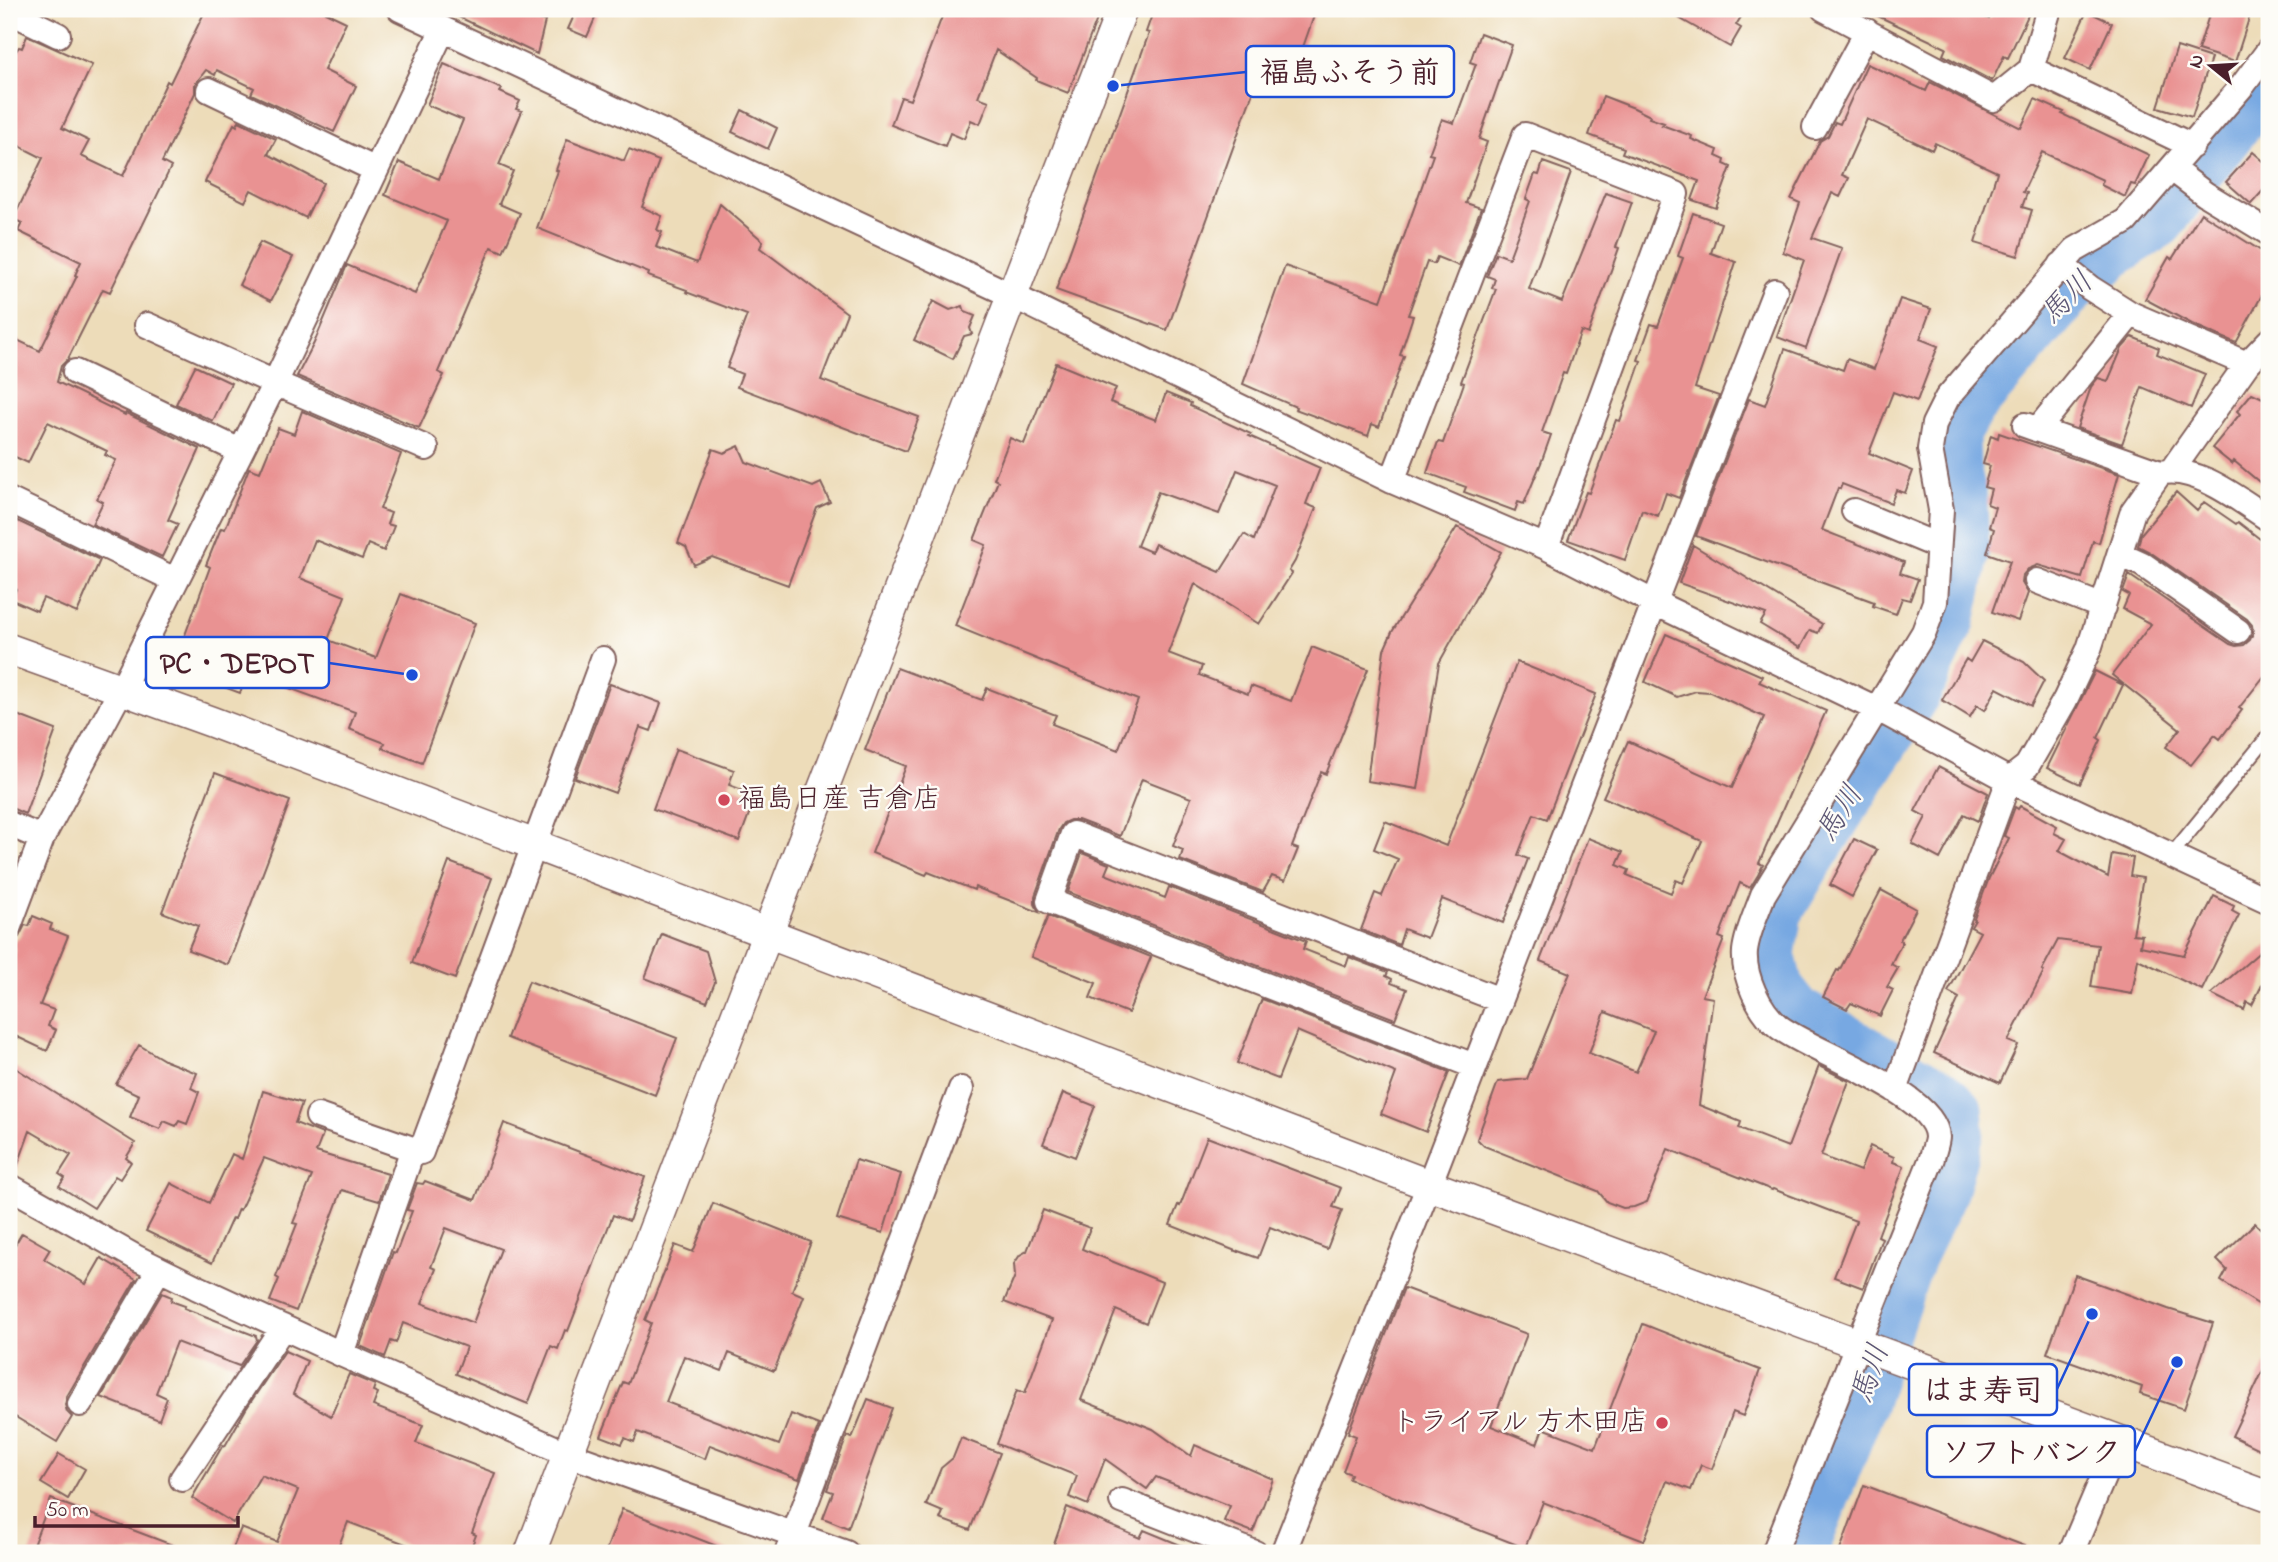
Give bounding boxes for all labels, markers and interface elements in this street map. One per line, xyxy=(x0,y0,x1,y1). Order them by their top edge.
north arrow xyxy=(2176,32,2246,102)
callout: 福島ふそう前 xyxy=(1246,46,1454,97)
text: N xyxy=(2182,51,2212,72)
text: 福島ふそう前 xyxy=(1260,53,1440,97)
water label: 馬川 xyxy=(2031,262,2105,336)
callout: PC・DEPOT xyxy=(146,637,329,688)
text: PC・DEPOT xyxy=(160,644,314,688)
water label: 馬川 xyxy=(1806,777,1876,851)
place label: 福島日産 吉倉店 xyxy=(738,780,941,821)
marker: 福島日産 吉倉店 xyxy=(716,792,732,808)
water label: 馬川 xyxy=(1841,1338,1903,1410)
callout: はま寿司 xyxy=(1909,1364,2057,1415)
text: はま寿司 xyxy=(1923,1371,2043,1415)
place label: トライアル 方木田店 xyxy=(1392,1403,1648,1444)
marker: トライアル 方木田店 xyxy=(1654,1415,1670,1431)
callout: ソフトバンク xyxy=(1927,1426,2135,1477)
text: ソフトバンク xyxy=(1941,1433,2121,1477)
scale bar xyxy=(35,1485,238,1529)
text: 50 m xyxy=(46,1496,89,1526)

